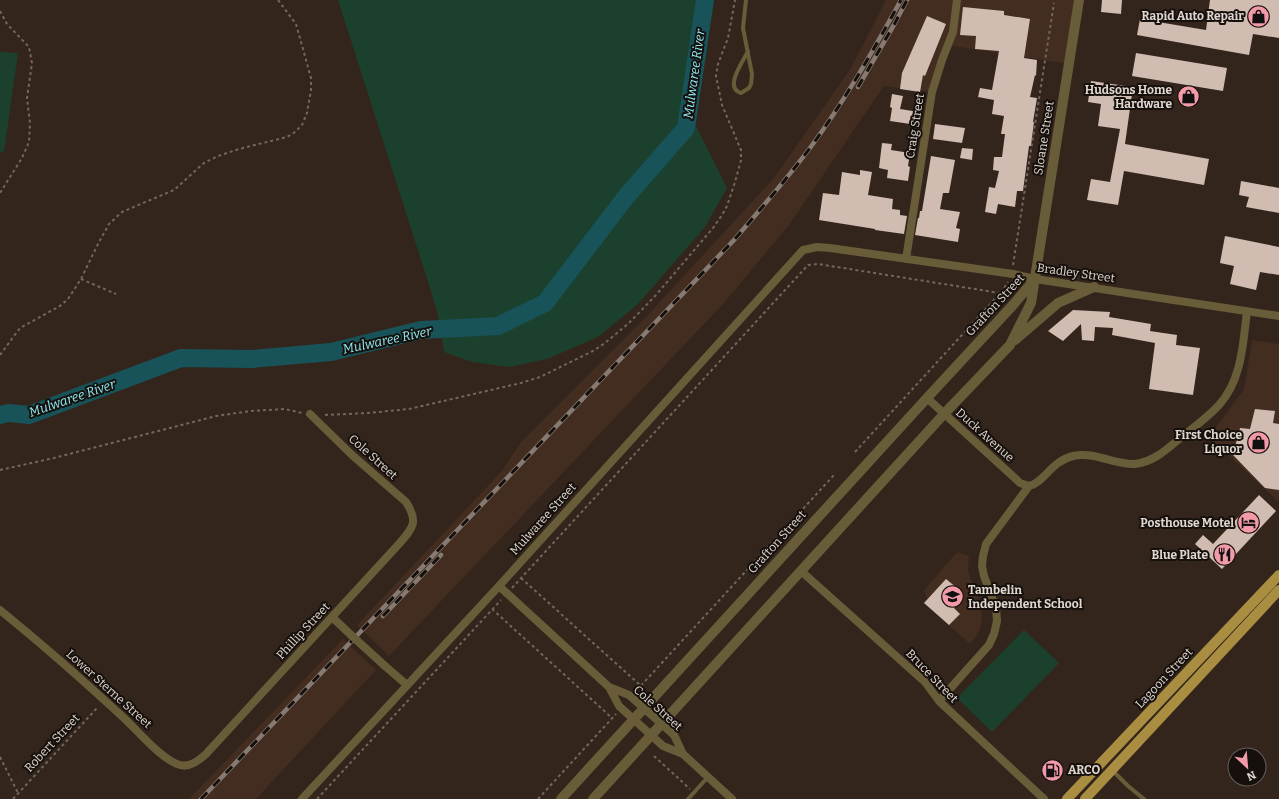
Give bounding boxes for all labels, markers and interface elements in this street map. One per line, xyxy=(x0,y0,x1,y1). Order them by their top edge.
shop icon: Rapid Auto Repair xyxy=(1246,3,1272,29)
place label: Rapid Auto Repair xyxy=(1142,9,1244,23)
water label: Mulwaree River xyxy=(680,28,708,120)
place label: Hudsons Home Hardware xyxy=(1085,83,1172,111)
shop icon: Hudsons Home Hardware xyxy=(1175,84,1201,110)
street label: Craig Street xyxy=(903,92,927,159)
street label: Sloane Street xyxy=(1031,99,1057,176)
street label: Bradley Street xyxy=(1036,261,1116,285)
street label: Grafton Street xyxy=(963,271,1028,339)
water label: Mulwaree River xyxy=(341,323,433,357)
water label: Mulwaree River xyxy=(27,376,118,420)
street label: Duck Avenue xyxy=(953,405,1017,465)
place label: First Choice Liquor xyxy=(1175,428,1242,456)
shop icon: First Choice Liquor xyxy=(1245,429,1271,455)
street label: Cole Street xyxy=(346,432,401,483)
street label: Mulwaree Street xyxy=(507,480,579,558)
street label: Grafton Street xyxy=(745,507,809,576)
hotel icon: Posthouse Motel xyxy=(1236,510,1262,536)
place label: Posthouse Motel xyxy=(1140,516,1234,530)
restaurant icon: Blue Plate xyxy=(1211,542,1237,568)
place label: Blue Plate xyxy=(1152,548,1208,562)
place label: Tambelin Independent School xyxy=(968,583,1083,611)
school or university icon: Tambelin Independent School xyxy=(939,584,965,610)
street label: Phillip Street xyxy=(273,599,333,662)
street label: Lagoon Street xyxy=(1133,644,1196,711)
street label: Bruce Street xyxy=(903,646,961,706)
street label: Lower Sterne Street xyxy=(63,647,155,731)
street label: Cole Street xyxy=(631,683,686,734)
street label: Robert Street xyxy=(22,711,83,775)
north arrow xyxy=(1227,747,1267,787)
fuel station icon: ARCO xyxy=(1039,757,1065,783)
place label: ARCO xyxy=(1068,763,1100,777)
text: N xyxy=(1244,768,1258,783)

